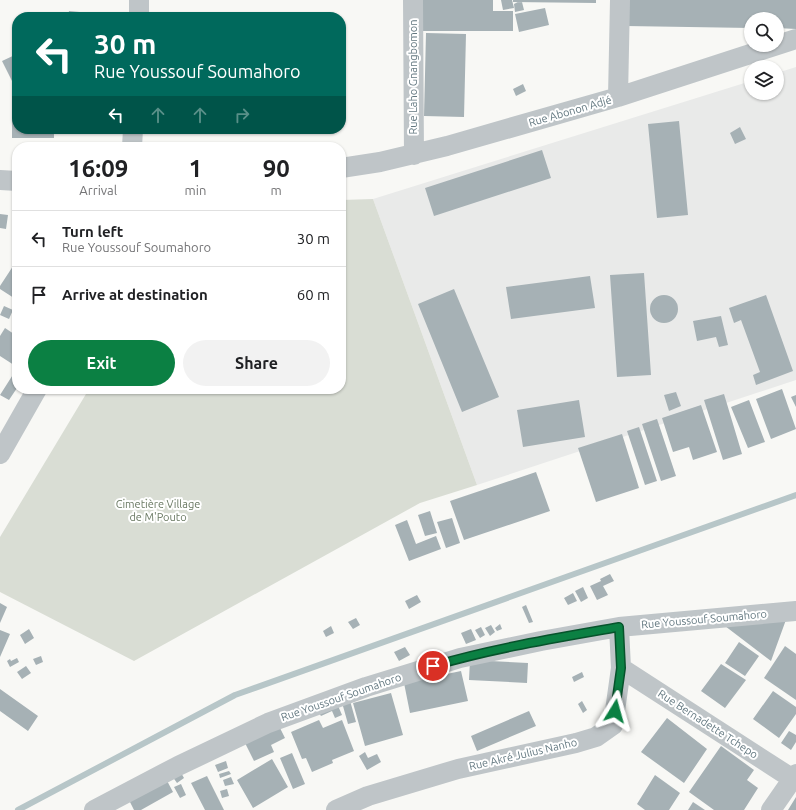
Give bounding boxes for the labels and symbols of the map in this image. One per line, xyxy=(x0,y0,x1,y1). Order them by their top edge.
street label: Rue Laho Gnangbomon xyxy=(407,19,419,135)
street label: Rue Abonon Adjé xyxy=(527,93,613,129)
park label: Cimetière Village de M'Pouto xyxy=(116,498,200,523)
street label: Rue Youssouf Soumahoro xyxy=(641,608,767,630)
pin xyxy=(416,649,450,683)
street label: Rue Youssouf Soumahoro xyxy=(279,671,403,723)
street label: Rue Bernadette Tchepo xyxy=(656,687,760,761)
position arrow xyxy=(594,690,636,732)
street label: Rue Akré Julius Nanho xyxy=(468,736,578,772)

